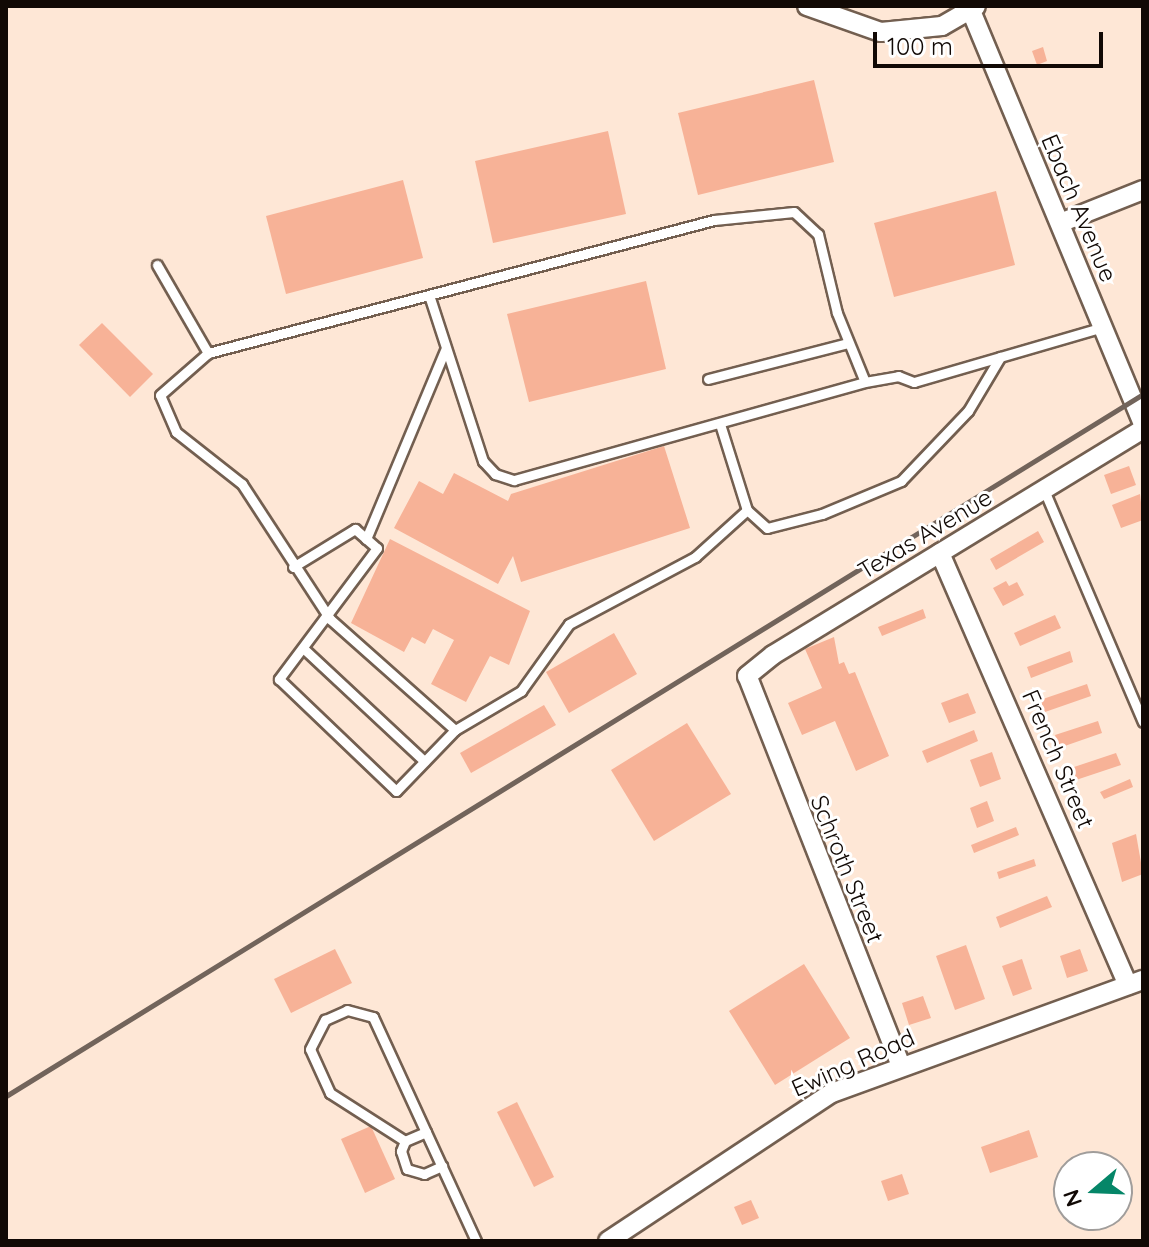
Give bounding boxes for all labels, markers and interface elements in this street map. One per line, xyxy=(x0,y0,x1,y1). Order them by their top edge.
scale bar xyxy=(877,16,1107,66)
text: 100 m xyxy=(887,31,953,61)
street label: Ebach Avenue xyxy=(1035,130,1123,286)
street label: Texas Avenue xyxy=(853,483,997,585)
street label: French Street xyxy=(1016,685,1100,833)
street label: Schroth Street xyxy=(804,791,890,947)
street label: Ewing Road xyxy=(787,1023,919,1103)
north arrow xyxy=(1053,1151,1133,1231)
text: N xyxy=(1056,1186,1088,1210)

